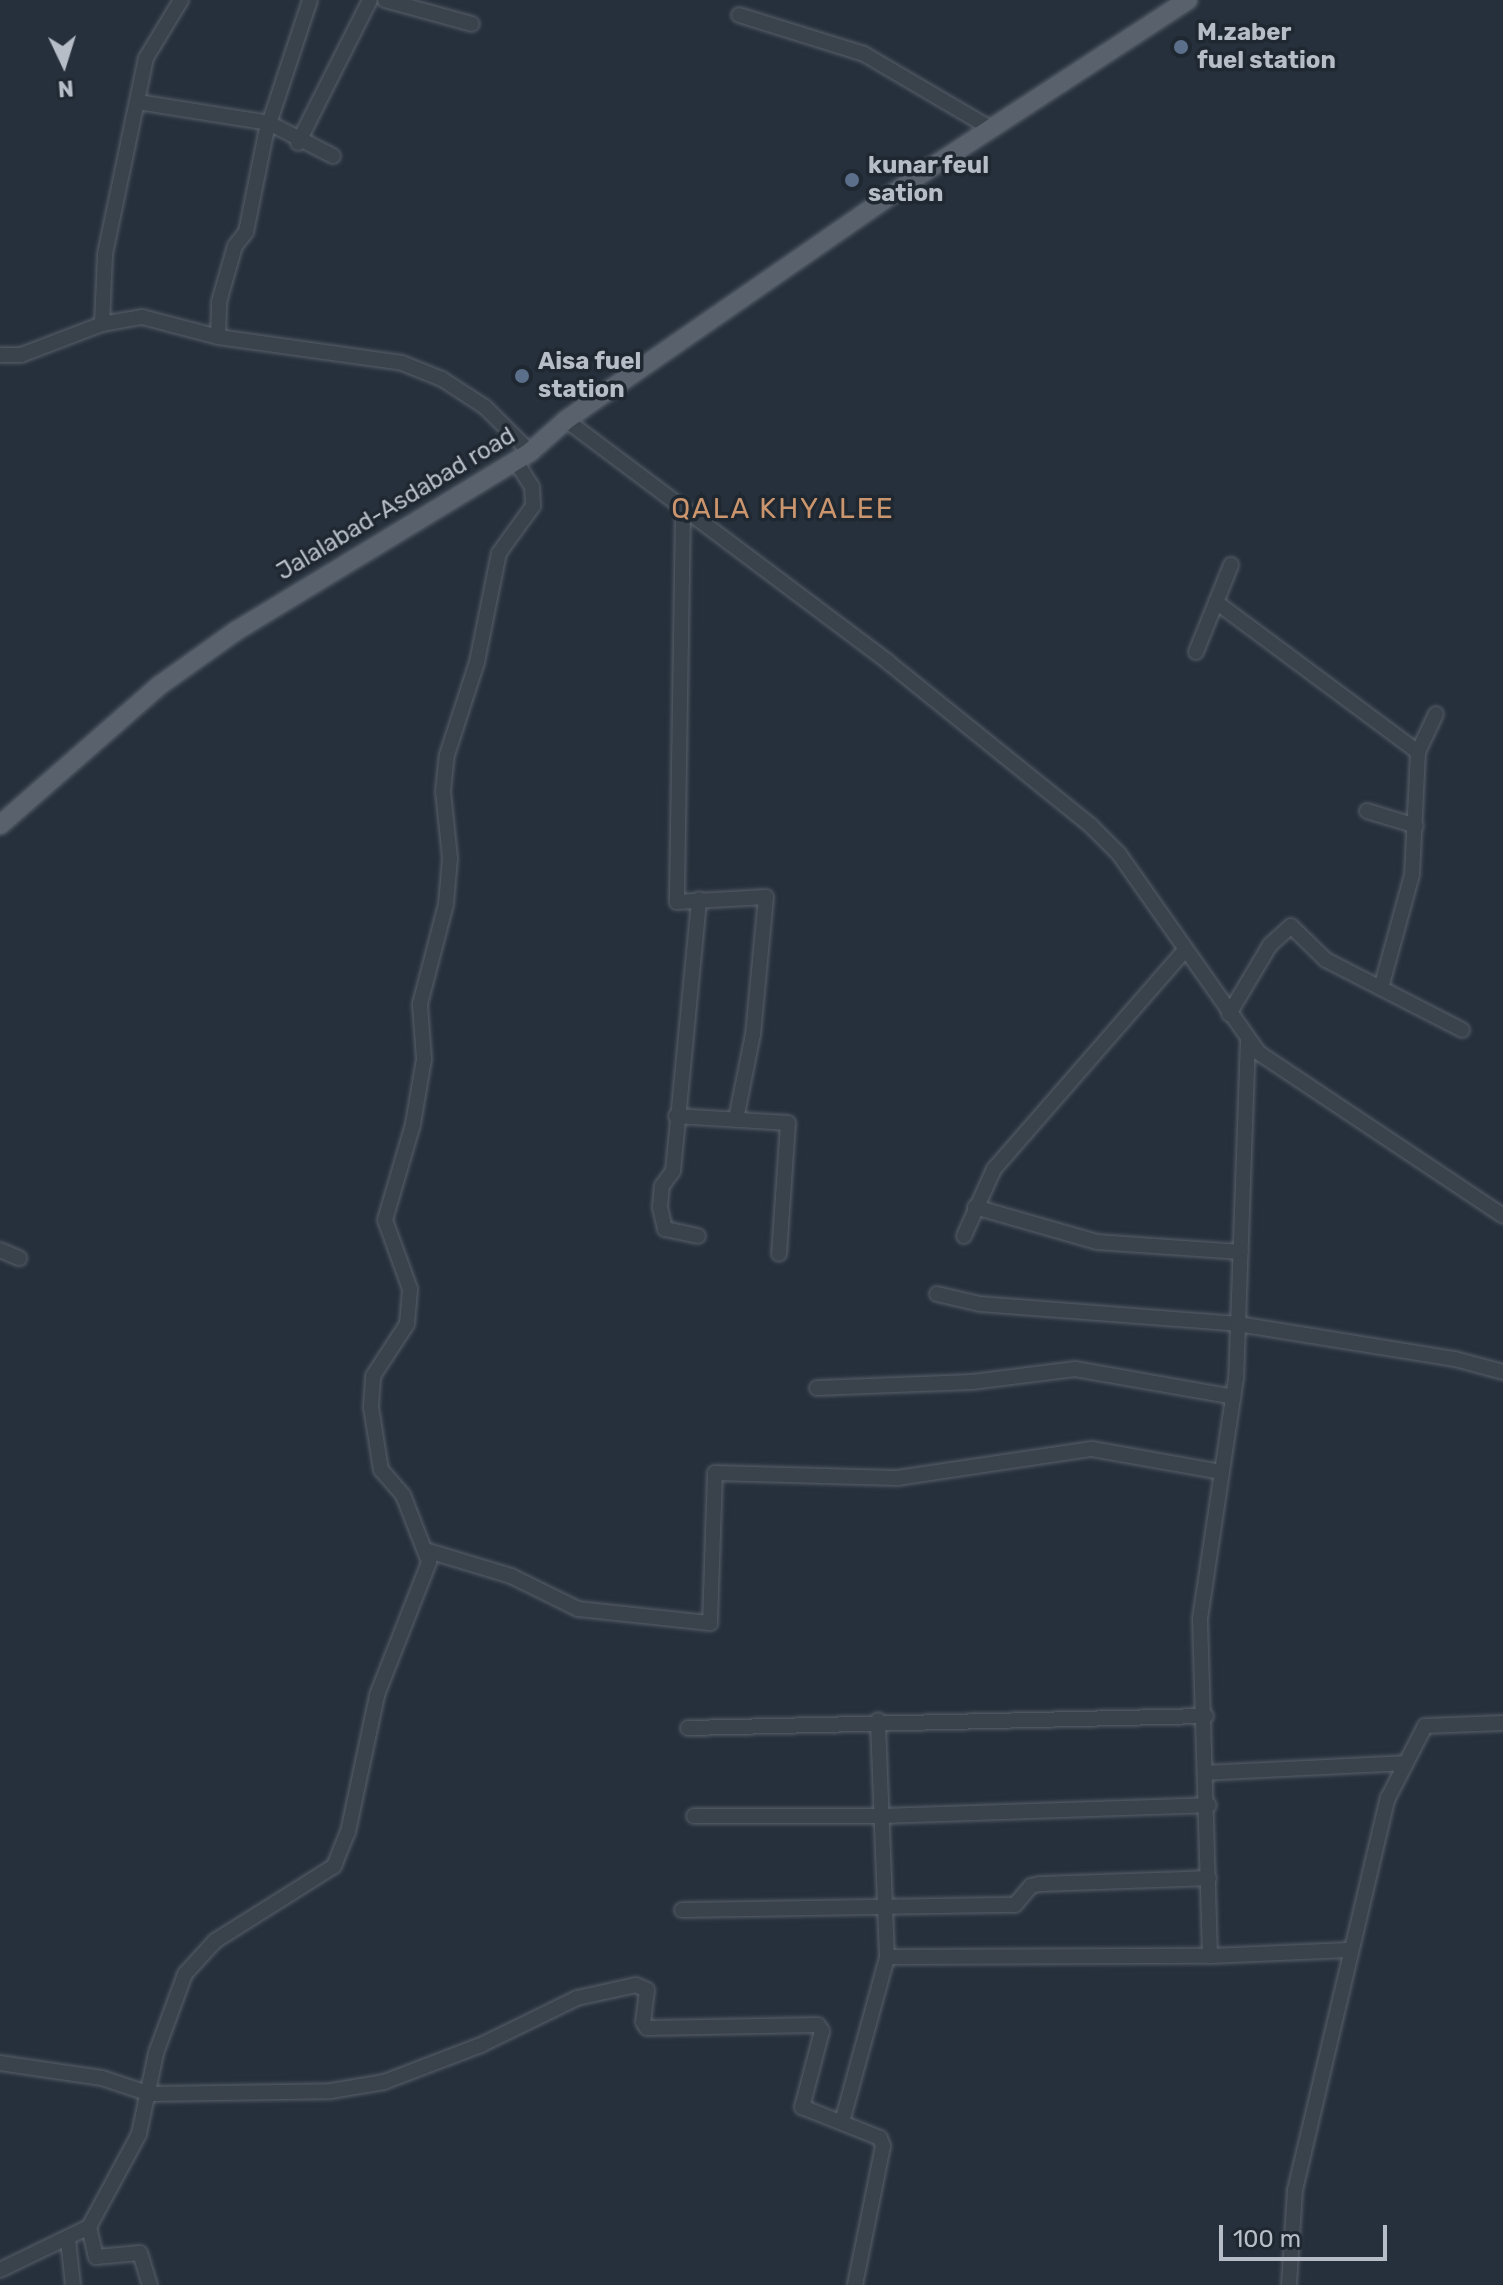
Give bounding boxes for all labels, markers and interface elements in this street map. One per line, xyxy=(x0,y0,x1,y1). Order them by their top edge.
place label: M.zaber fuel station xyxy=(1197,19,1336,75)
north arrow xyxy=(24,24,104,104)
marker: M.zaber fuel station xyxy=(1172,38,1190,56)
text: N xyxy=(57,74,75,102)
place label: kunar feul sation xyxy=(868,152,990,208)
marker: kunar feul sation xyxy=(843,171,861,189)
place label: Aisa fuel station xyxy=(538,348,642,404)
marker: Aisa fuel station xyxy=(513,367,531,385)
street label: Jalalabad-Asdabad road xyxy=(272,421,520,587)
district label: QALA KHYALEE xyxy=(671,492,895,526)
scale bar xyxy=(1223,2209,1391,2259)
text: 100 m xyxy=(1233,2225,1301,2253)

